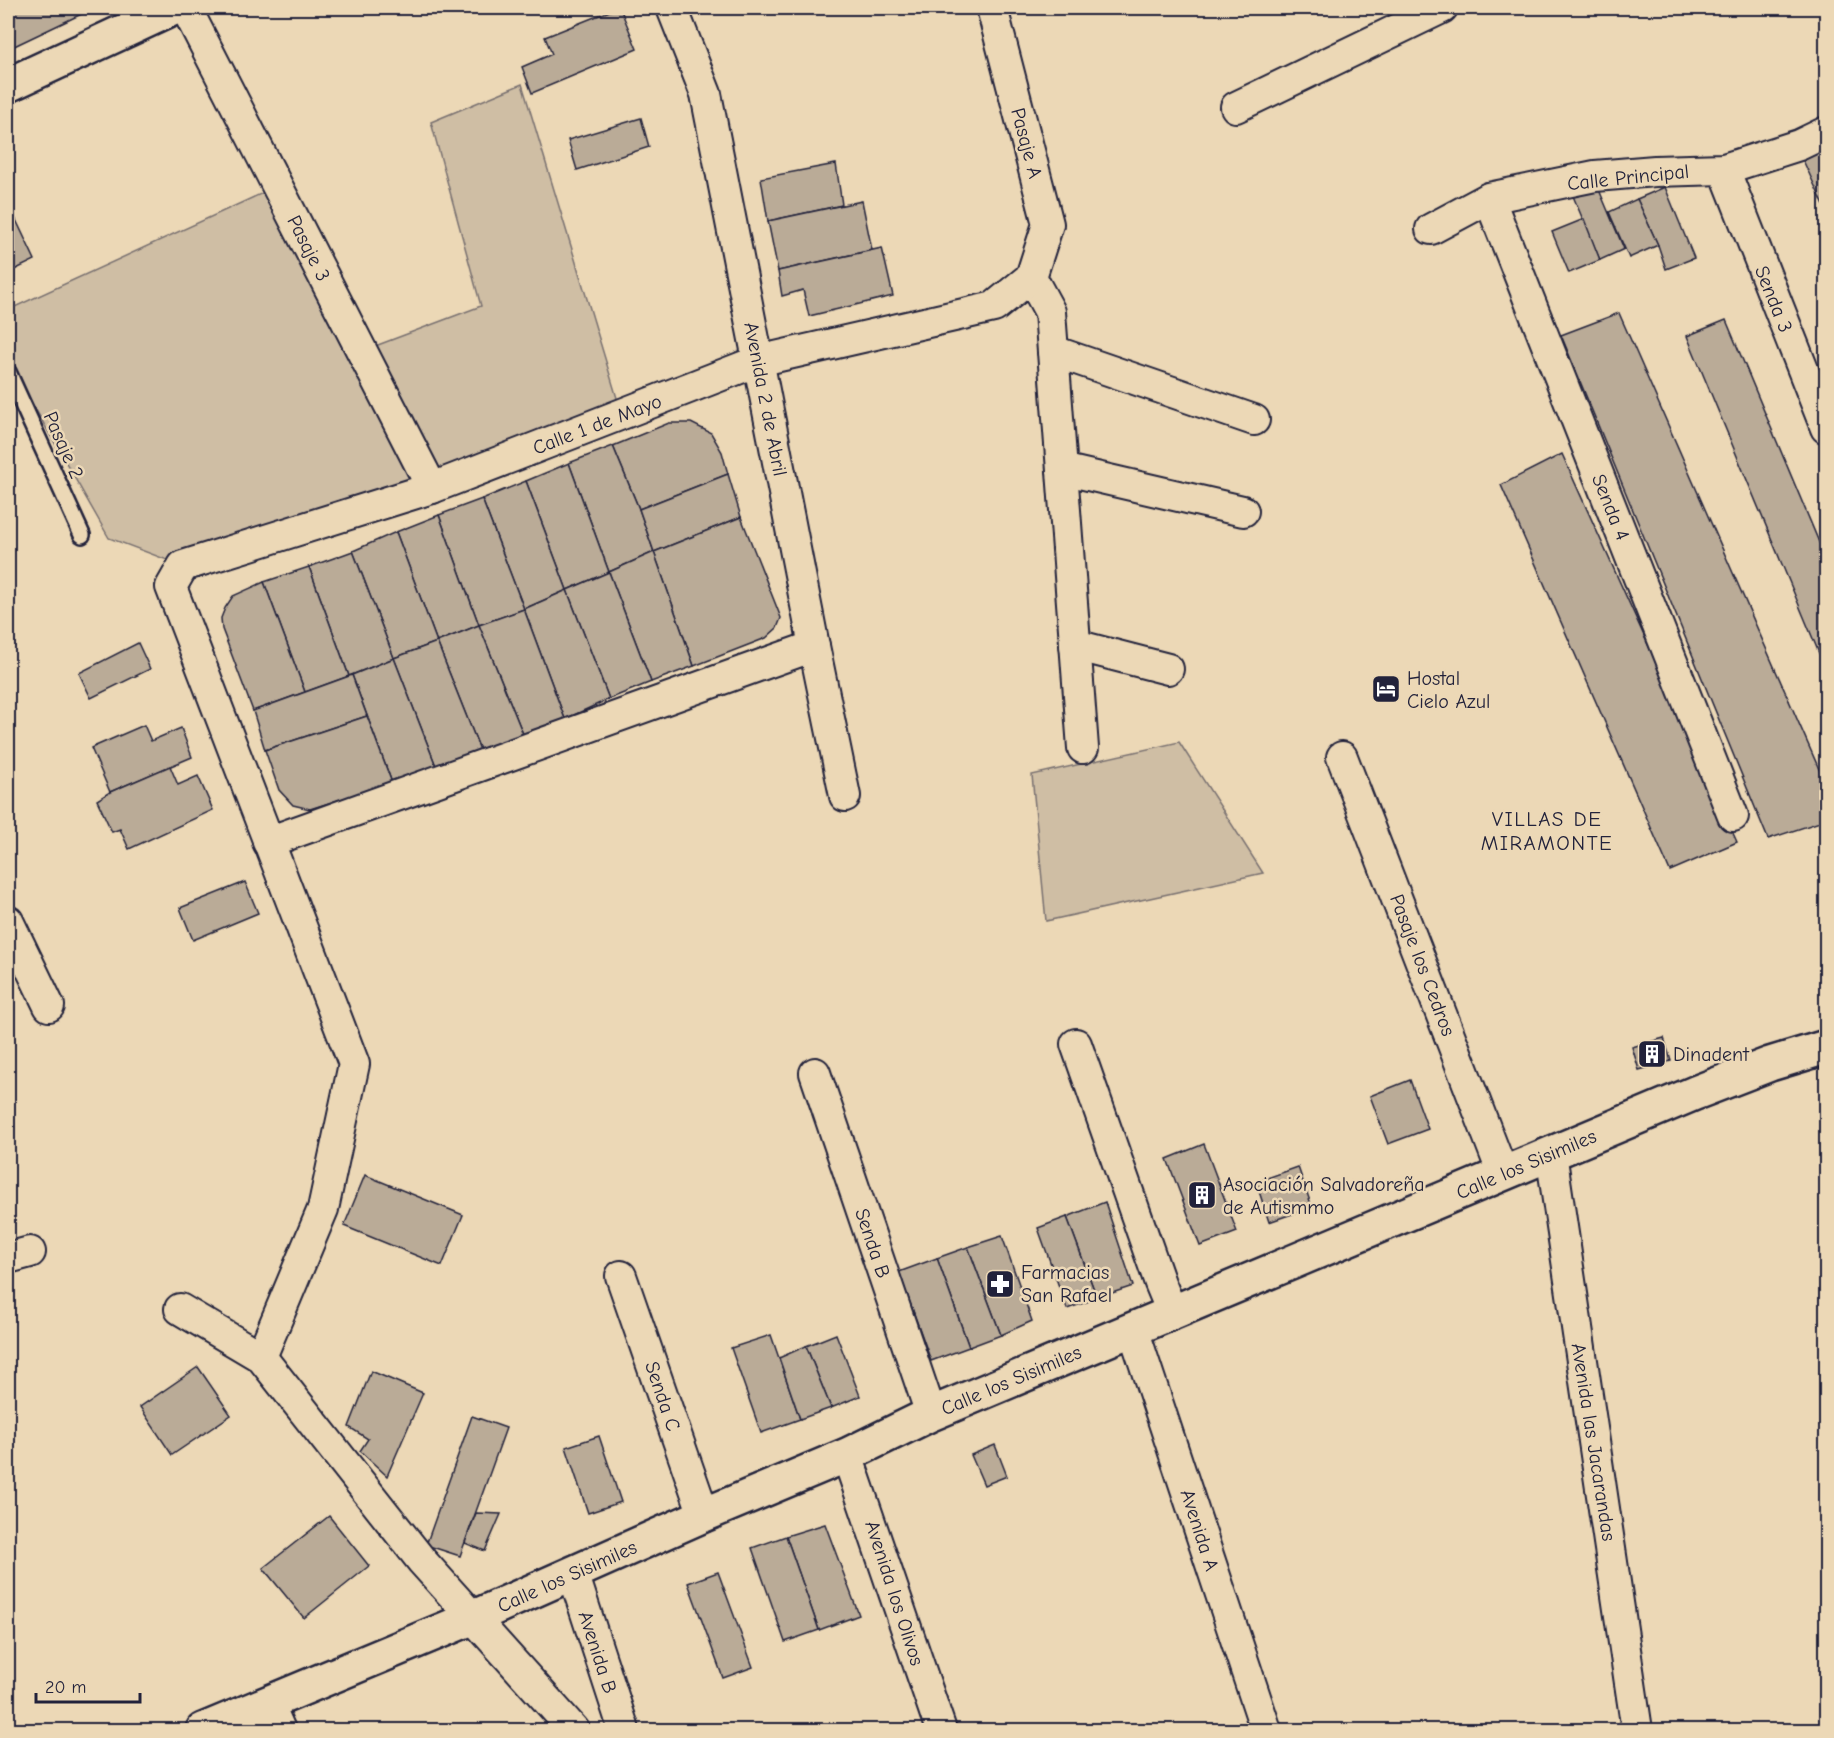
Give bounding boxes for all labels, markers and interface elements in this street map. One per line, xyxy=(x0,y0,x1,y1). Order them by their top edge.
street label: Pasaje A xyxy=(1006,105,1047,181)
street label: Calle Principal xyxy=(1566,160,1690,195)
street label: Pasaje 3 xyxy=(282,211,335,285)
street label: Senda 3 xyxy=(1750,263,1797,336)
street label: Avenida 2 de Abril xyxy=(739,320,792,478)
street label: Calle 1 de Mayo xyxy=(529,389,665,460)
street label: Pasaje 2 xyxy=(39,408,89,482)
street label: Senda 4 xyxy=(1587,471,1634,544)
place label: Hostal Cielo Azul xyxy=(1407,667,1490,713)
hotel icon: Hostal Cielo Azul xyxy=(1370,673,1402,705)
district label: VILLAS DE MIRAMONTE xyxy=(1481,807,1613,855)
street label: Pasaje los Cedros xyxy=(1385,891,1460,1039)
building icon: Dinadent xyxy=(1636,1038,1668,1070)
place label: Dinadent xyxy=(1673,1043,1750,1066)
street label: Calle los Sisimiles xyxy=(1453,1125,1600,1204)
place label: Asociación Salvadoreña de Autismmo xyxy=(1223,1173,1425,1219)
building icon: Asociación Salvadoreña de Autismmo xyxy=(1186,1179,1218,1211)
street label: Senda B xyxy=(850,1205,895,1281)
place label: Farmacias San Rafael xyxy=(1021,1261,1112,1307)
pharmacy icon: Farmacias San Rafael xyxy=(984,1268,1016,1300)
street label: Calle los Sisimiles xyxy=(938,1341,1085,1420)
street label: Avenida las Jacarandas xyxy=(1566,1341,1621,1543)
street label: Senda C xyxy=(640,1358,685,1434)
street label: Avenida A xyxy=(1176,1486,1224,1574)
street label: Avenida los Olivos xyxy=(860,1518,929,1669)
street label: Calle los Sisimiles xyxy=(494,1535,640,1617)
street label: Avenida B xyxy=(573,1608,622,1696)
scale bar xyxy=(36,1666,140,1704)
text: 20 m xyxy=(45,1677,86,1698)

